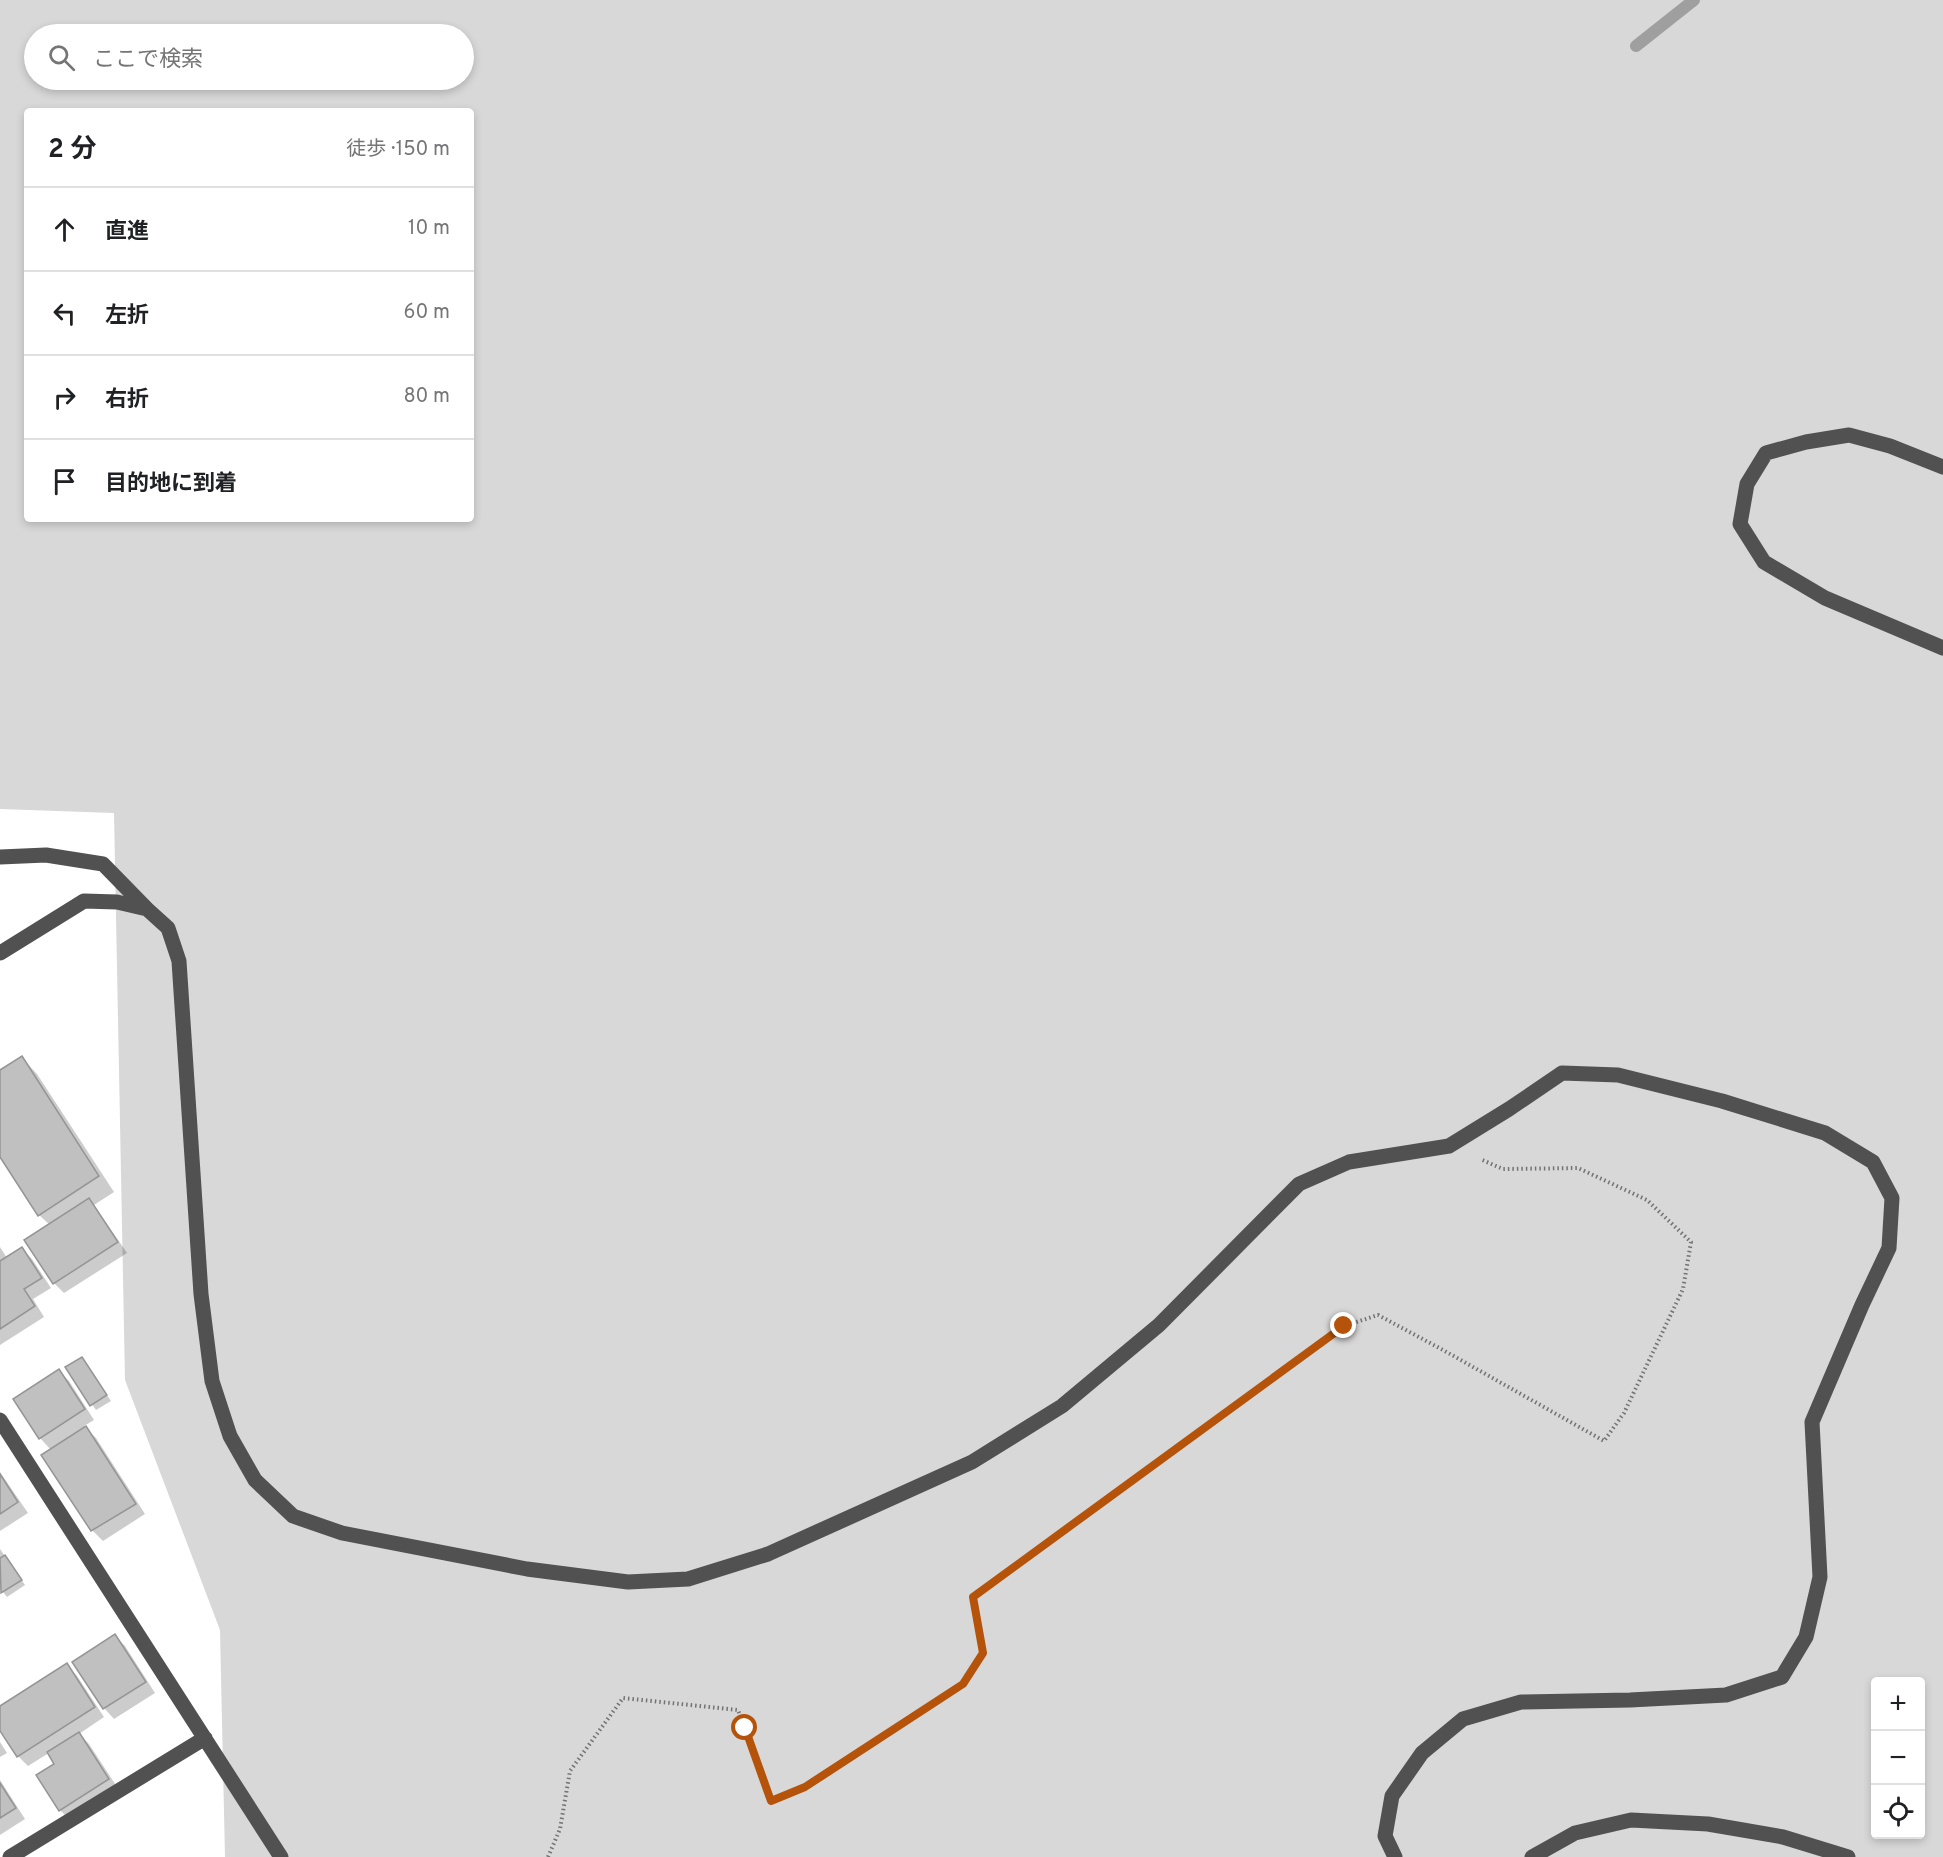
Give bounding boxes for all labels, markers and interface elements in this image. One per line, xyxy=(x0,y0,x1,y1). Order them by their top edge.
search box xyxy=(24,24,474,90)
icon: search xyxy=(45,41,78,74)
text: ここで検索 xyxy=(93,47,203,74)
text: 2 分 xyxy=(48,134,96,167)
text: 徒歩 · 150 m xyxy=(346,137,450,163)
icon: ahead xyxy=(48,213,81,246)
text: 10 m xyxy=(408,216,450,242)
text: 直進 xyxy=(105,219,149,246)
icon: left xyxy=(48,297,81,330)
text: 60 m xyxy=(404,300,450,326)
text: 左折 xyxy=(105,303,149,330)
icon: right xyxy=(48,381,81,414)
text: 80 m xyxy=(404,384,450,410)
text: 右折 xyxy=(105,387,149,414)
icon: arrive xyxy=(48,465,81,498)
text: 目的地に到着 xyxy=(105,471,237,498)
route end xyxy=(1330,1312,1356,1338)
map controls xyxy=(1871,1677,1925,1839)
button: + xyxy=(1871,1677,1925,1731)
route start xyxy=(731,1714,757,1740)
button: − xyxy=(1871,1731,1925,1785)
button: locate xyxy=(1871,1785,1925,1839)

